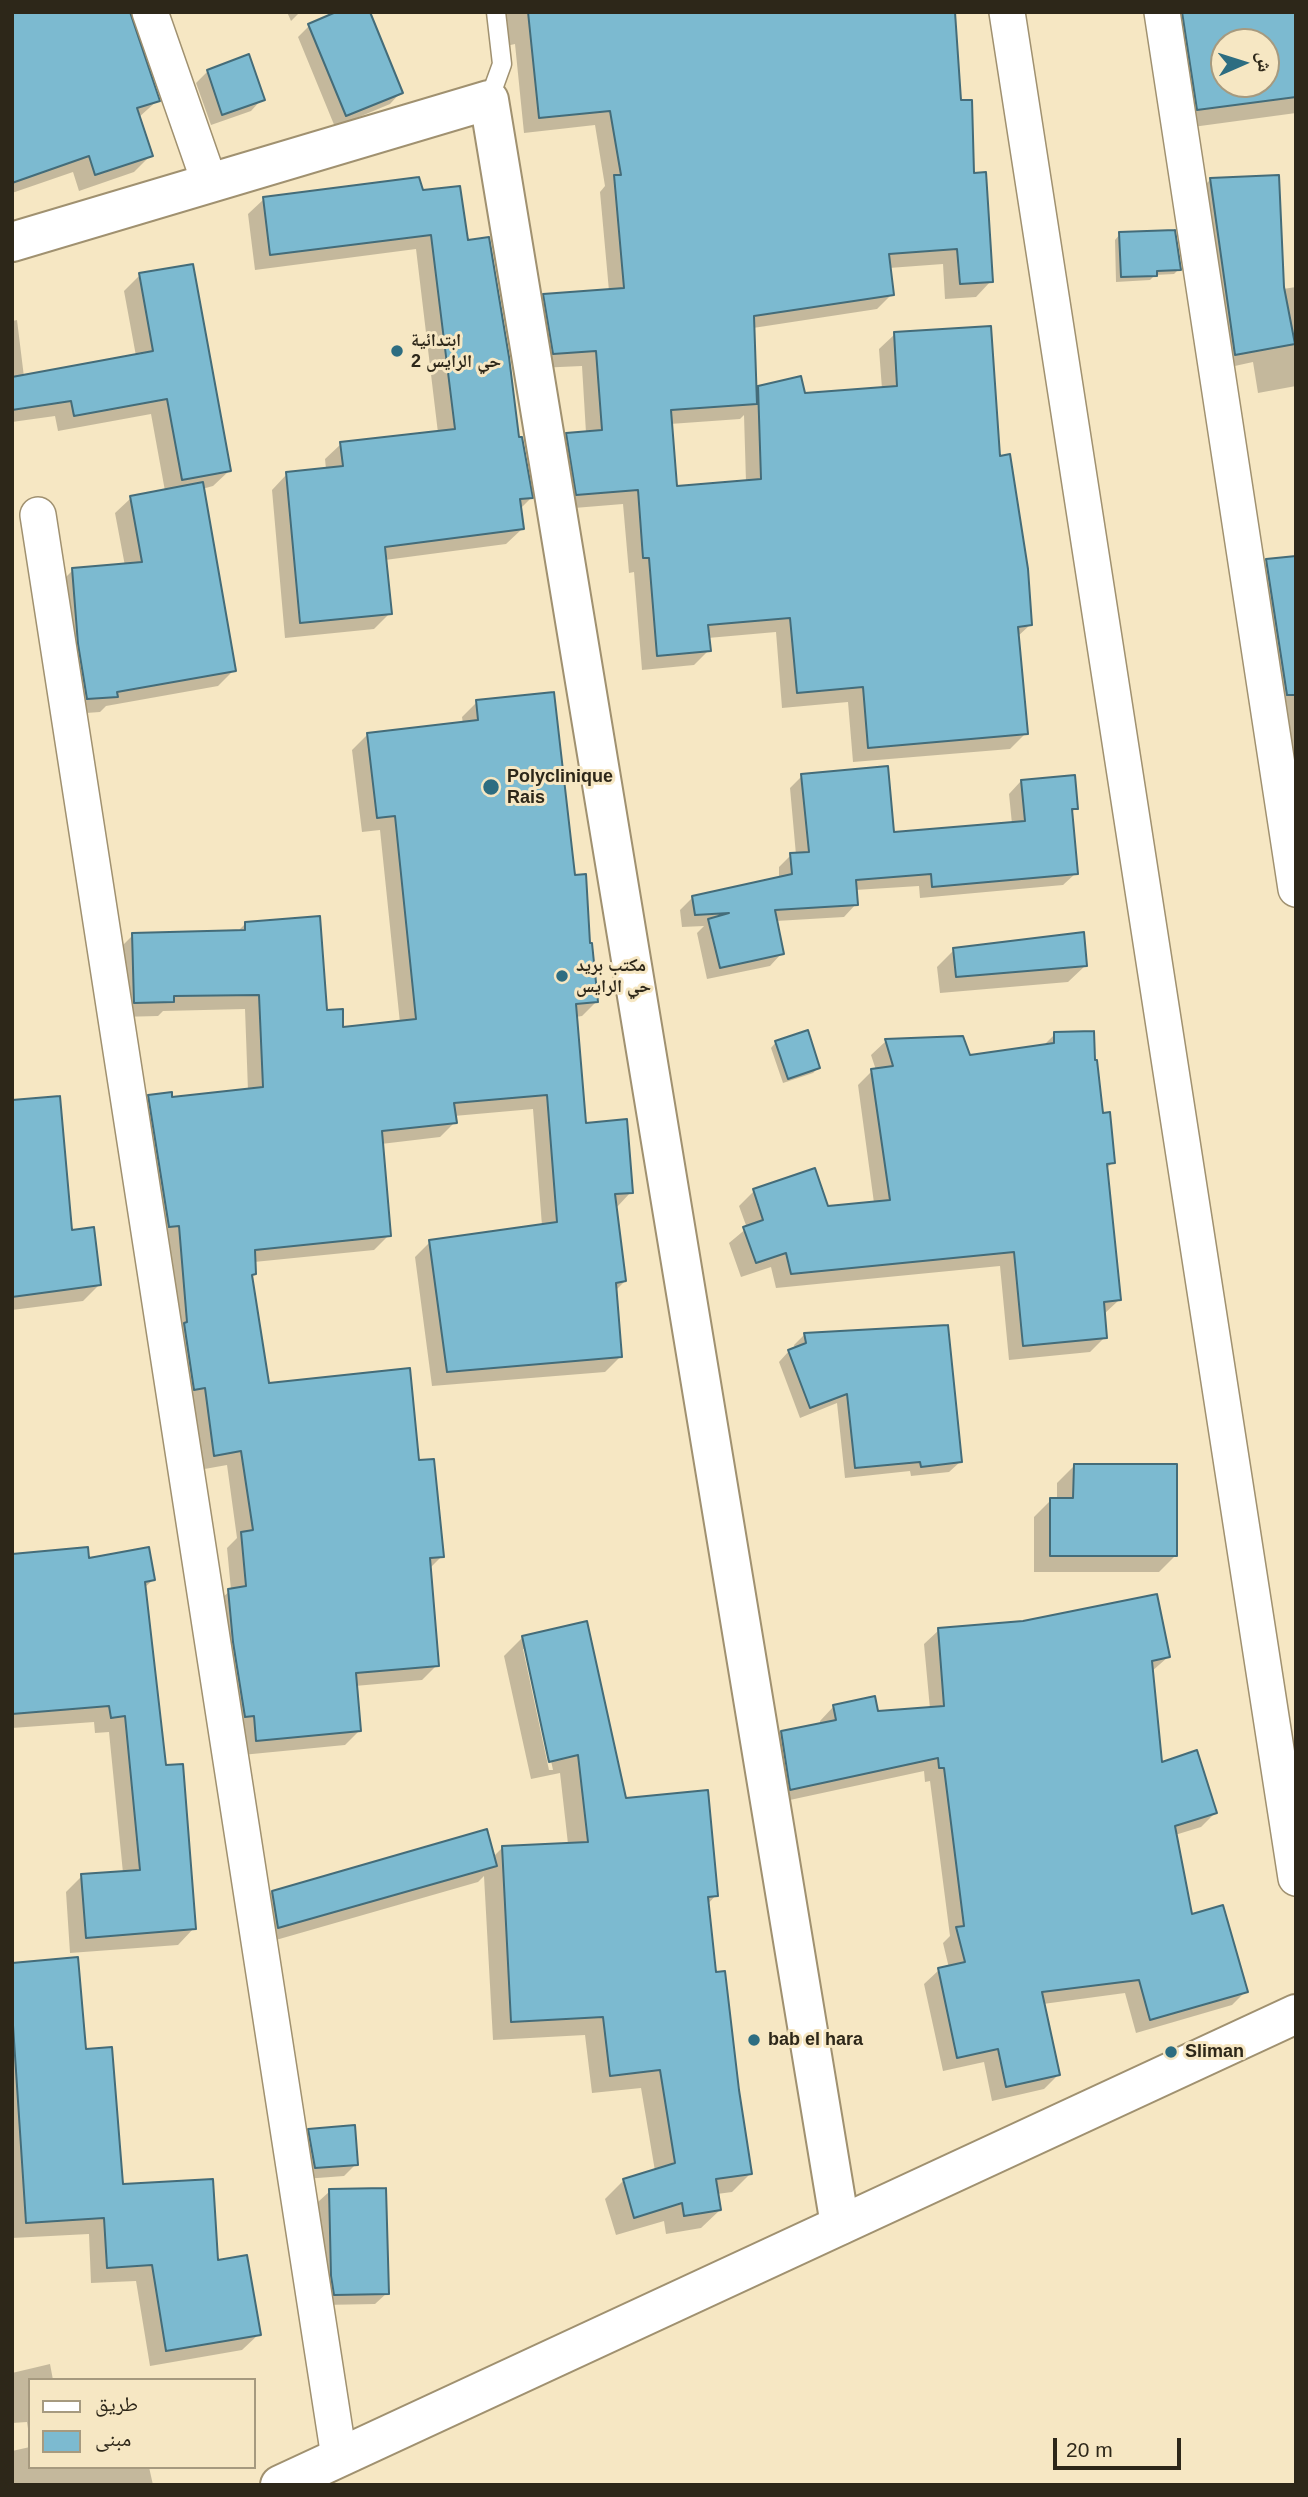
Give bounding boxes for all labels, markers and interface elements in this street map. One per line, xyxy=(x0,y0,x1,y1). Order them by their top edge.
north arrow xyxy=(1210,28,1280,98)
text: ش xyxy=(1253,51,1275,73)
place label: ابتدائية حي الرايس 2 xyxy=(411,330,501,372)
marker: ابتدائية حي الرايس 2 xyxy=(389,343,405,359)
place label: Polyclinique Rais xyxy=(507,766,613,808)
marker: Polyclinique Rais xyxy=(481,777,501,797)
place label: مكتب بريد حي الرايس xyxy=(576,955,651,998)
marker: مكتب بريد حي الرايس xyxy=(554,968,570,984)
place label: bab el hara xyxy=(768,2029,863,2051)
marker: bab el hara xyxy=(746,2032,762,2048)
place label: Sliman xyxy=(1185,2041,1244,2063)
marker: Sliman xyxy=(1163,2044,1179,2060)
legend xyxy=(28,2378,256,2469)
text: طريق xyxy=(95,2392,138,2415)
scale bar xyxy=(1056,2424,1184,2468)
text: مبنى xyxy=(95,2427,131,2450)
text: 20 m xyxy=(1066,2438,1113,2461)

